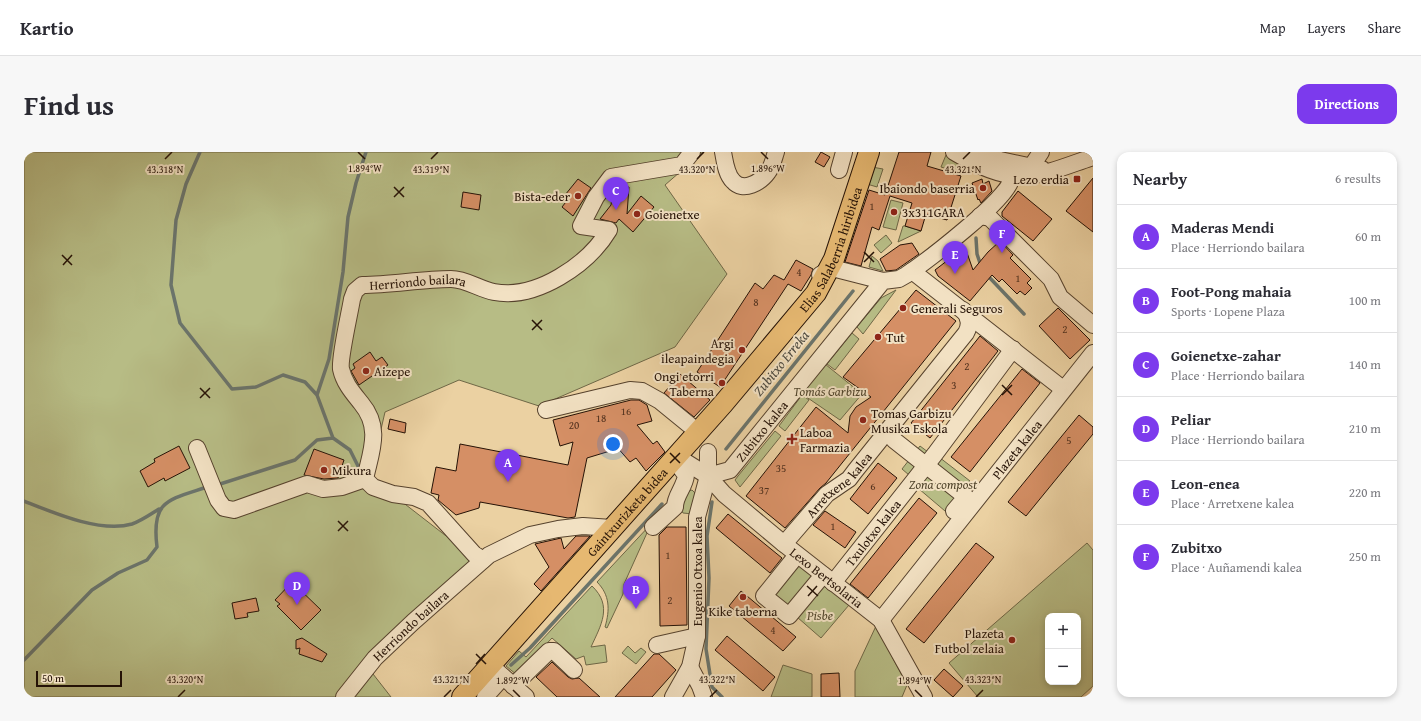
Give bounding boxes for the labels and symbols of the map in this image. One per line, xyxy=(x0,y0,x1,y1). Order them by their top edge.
text: 1.894°W xyxy=(348,161,382,176)
text: 1.896°W xyxy=(751,161,785,176)
text: 43.318°N xyxy=(147,162,184,177)
text: 43.319°N xyxy=(413,162,450,177)
text: 43.320°N xyxy=(679,162,716,177)
text: 43.321°N xyxy=(945,162,982,177)
place label: Lezo erdia xyxy=(1013,170,1070,189)
marker: Lezo erdia xyxy=(1072,174,1082,184)
pin: C xyxy=(603,177,629,210)
place label: Ibaiondo baserria xyxy=(879,179,976,198)
marker: Ibaiondo baserria xyxy=(978,183,988,193)
street label: Elias Salaberria hiribidea xyxy=(794,184,867,316)
place label: Bista-eder xyxy=(514,187,571,206)
marker: Bista-eder xyxy=(573,191,583,201)
house number: 1 xyxy=(869,198,875,214)
place label: 3x311GARA xyxy=(902,203,965,222)
place label: Goienetxe xyxy=(645,205,700,224)
marker: 3x311GARA xyxy=(889,207,899,217)
marker: Goienetxe xyxy=(632,209,642,219)
pin: F xyxy=(989,220,1015,253)
pin: E xyxy=(942,241,968,274)
house number: 4 xyxy=(796,264,802,280)
street label: Herriondo bailara xyxy=(369,269,470,294)
house number: 1 xyxy=(1015,270,1021,286)
house number: 8 xyxy=(753,294,759,310)
place label: Generali Seguros xyxy=(911,299,1003,318)
marker: Generali Seguros xyxy=(898,303,908,313)
house number: 2 xyxy=(1062,321,1068,337)
water label: Zubitxo Erreka xyxy=(748,326,814,400)
place label: Tut xyxy=(886,328,905,347)
marker: Tut xyxy=(873,332,883,342)
place label: Argi ileapaindegia xyxy=(661,334,735,368)
marker: Argi ileapaindegia xyxy=(737,345,747,355)
house number: 2 xyxy=(964,358,970,374)
place label: Aizepe xyxy=(374,362,410,381)
marker: Aizepe xyxy=(361,366,371,376)
place label: Ongi etorri Taberna xyxy=(654,367,715,401)
house number: 3 xyxy=(951,377,957,393)
marker: Ongi etorri Taberna xyxy=(717,378,727,388)
park label: Tomás Garbizu xyxy=(793,382,867,401)
street label: Zubitxo kalea xyxy=(731,396,793,466)
house number: 16 xyxy=(621,403,631,419)
place label: Tomas Garbizu Musika Eskola xyxy=(871,404,951,438)
house number: 18 xyxy=(596,410,606,426)
marker: Tomas Garbizu Musika Eskola xyxy=(858,415,868,425)
street label: Plazeta kalea xyxy=(987,415,1047,483)
house number: 20 xyxy=(569,417,579,433)
place label: Laboa Farmazia xyxy=(800,423,850,457)
house number: 5 xyxy=(1066,432,1072,448)
your location xyxy=(603,434,623,454)
marker: Laboa Farmazia xyxy=(787,434,797,444)
street label: Arretxene kalea xyxy=(801,447,877,522)
pin: A xyxy=(495,449,521,482)
house number: 35 xyxy=(776,460,786,476)
place label: Mikura xyxy=(332,461,372,480)
street label: Gaintxurizketa bidea xyxy=(582,463,672,560)
marker: Mikura xyxy=(319,465,329,475)
park label: Zona compost xyxy=(909,475,978,494)
house number: 6 xyxy=(870,478,876,494)
house number: 37 xyxy=(759,482,769,498)
street label: Txulotxo kalea xyxy=(840,495,906,570)
street label: Eugenio Otxoa kalea xyxy=(688,515,707,626)
house number: 1 xyxy=(830,518,836,534)
street label: Lexo Bertsolaria xyxy=(786,543,868,613)
house number: 1 xyxy=(665,547,671,563)
pin: D xyxy=(284,572,310,605)
pin: B xyxy=(623,576,649,609)
street label: Herriondo bailara xyxy=(368,585,453,665)
house number: 2 xyxy=(667,592,673,608)
marker: Kike taberna xyxy=(738,592,748,602)
place label: Kike taberna xyxy=(708,602,778,621)
park label: Pisbe xyxy=(806,606,833,625)
house number: 4 xyxy=(770,622,776,638)
place label: Plazeta Futbol zelaia xyxy=(935,624,1005,658)
marker: Plazeta Futbol zelaia xyxy=(1007,635,1017,645)
scale bar xyxy=(36,669,122,688)
text: 43.320°N xyxy=(167,672,204,687)
text: 43.321°N xyxy=(433,672,470,687)
text: 43.322°N xyxy=(699,672,736,687)
text: 43.323°N xyxy=(965,672,1002,687)
text: 1.892°W xyxy=(496,673,530,688)
text: 1.894°W xyxy=(898,673,932,688)

